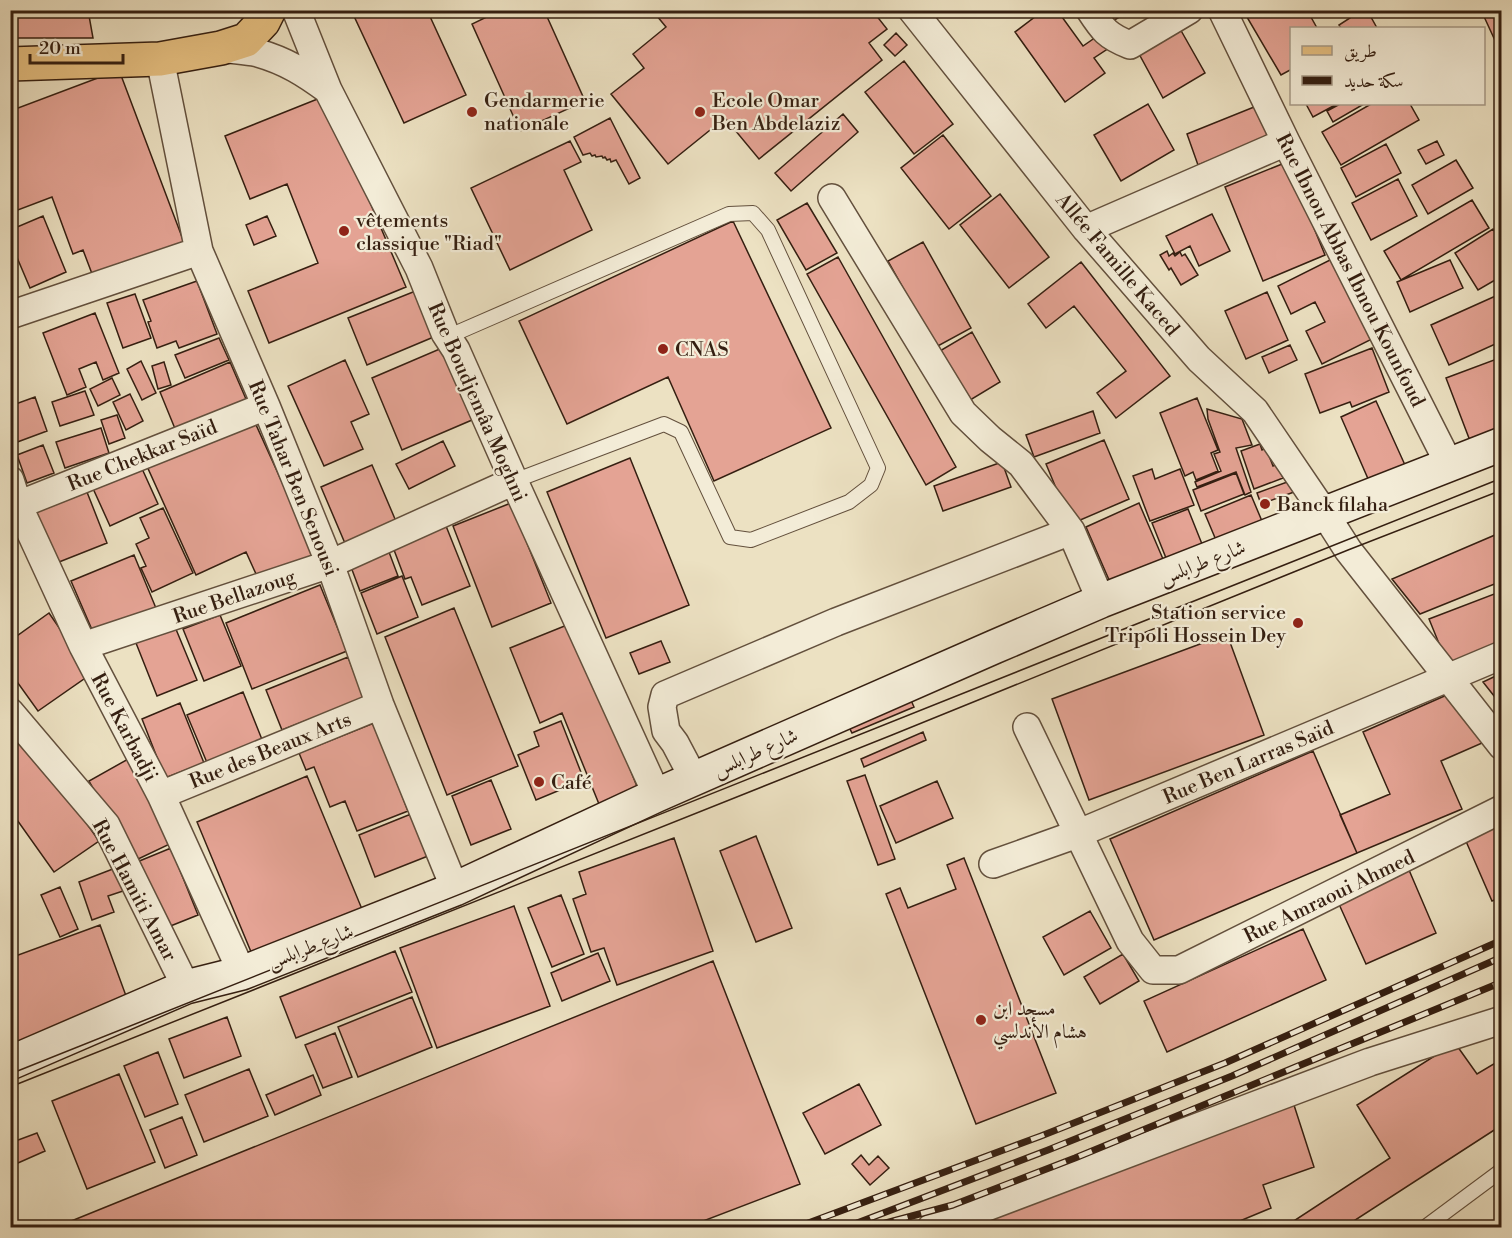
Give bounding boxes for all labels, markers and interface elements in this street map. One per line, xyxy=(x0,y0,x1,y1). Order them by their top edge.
scale bar xyxy=(30,27,123,65)
legend xyxy=(1290,27,1485,105)
text: 20 m xyxy=(39,37,81,60)
text: طريق xyxy=(1344,40,1377,63)
text: سكة حديد xyxy=(1344,70,1403,93)
place label: Gendarmerie nationale xyxy=(484,89,605,137)
place label: Ecole Omar Ben Abdelaziz xyxy=(711,89,840,137)
marker: Gendarmerie nationale xyxy=(465,105,479,119)
marker: Ecole Omar Ben Abdelaziz xyxy=(693,105,707,119)
street label: Rue Ibnou Abbas Ibnou Kounfoud xyxy=(1270,130,1430,412)
street label: Allée Famille Kaced xyxy=(1049,188,1184,342)
place label: vêtements classique "Riad" xyxy=(355,209,502,257)
marker: vêtements classique "Riad" xyxy=(337,224,351,238)
street label: Rue Boudjemâa Moghni xyxy=(421,299,532,507)
place label: CNAS xyxy=(675,338,729,363)
marker: CNAS xyxy=(656,342,670,356)
street label: Rue Tahar Ben Senousi xyxy=(242,377,343,580)
street label: Rue Chekkar Saïd xyxy=(64,415,222,498)
place label: Banck filaha xyxy=(1276,493,1389,518)
marker: Banck filaha xyxy=(1258,497,1272,511)
street label: شارع طرابلس xyxy=(1156,535,1251,595)
street label: Rue Bellazoug xyxy=(170,565,300,630)
place label: Station service Tripoli Hossein Dey xyxy=(1105,601,1286,649)
marker: Station service Tripoli Hossein Dey xyxy=(1291,616,1305,630)
street label: Rue Karbadji xyxy=(85,669,163,787)
street label: Rue des Beaux Arts xyxy=(186,707,355,795)
street label: Rue Ben Larras Saïd xyxy=(1159,716,1338,811)
street label: شارع طرابلس xyxy=(709,724,804,787)
place label: Café xyxy=(551,771,592,796)
marker: Café xyxy=(532,775,546,789)
street label: Rue Hamiti Amar xyxy=(86,815,182,966)
street label: Rue Amraoui Ahmed xyxy=(1240,845,1420,950)
street label: شارع طرابلس xyxy=(264,919,359,979)
place label: مسجد ابن هشام الأندلسي xyxy=(993,997,1087,1050)
marker: مسجد ابن هشام الأندلسي xyxy=(974,1013,988,1027)

